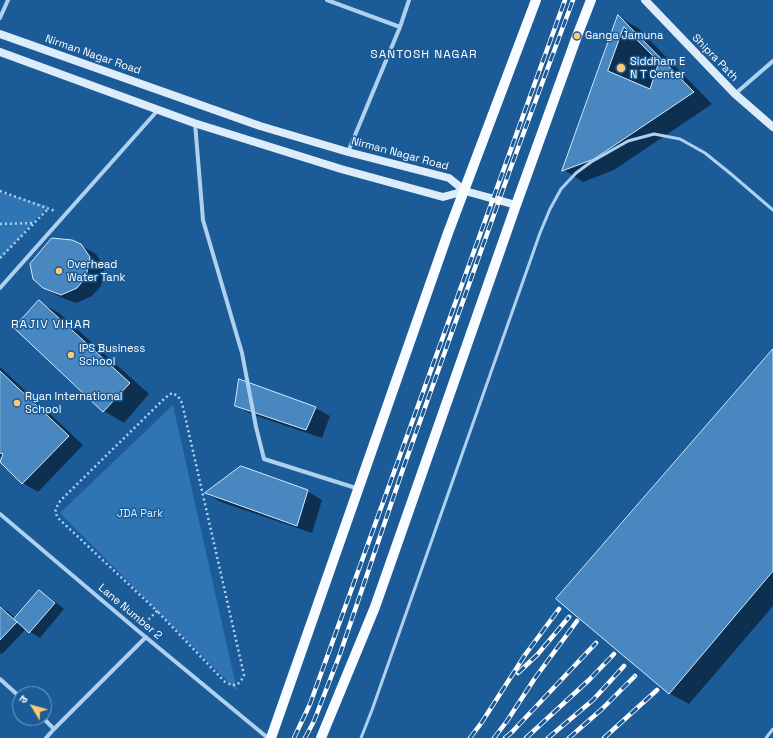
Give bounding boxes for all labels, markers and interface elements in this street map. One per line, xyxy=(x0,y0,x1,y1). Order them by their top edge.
place label: Ganga Jamuna xyxy=(585,29,663,43)
marker: Ganga Jamuna xyxy=(572,31,582,41)
street label: Nirman Nagar Road xyxy=(43,32,143,78)
street label: Shipra Path xyxy=(689,32,741,84)
district label: SANTOSH NAGAR xyxy=(370,48,478,62)
place label: Siddham E N T Center xyxy=(630,55,685,81)
marker: Siddham E N T Center xyxy=(615,62,627,74)
street label: Nirman Nagar Road xyxy=(350,135,450,173)
place label: Overhead Water Tank xyxy=(67,258,125,284)
marker: Overhead Water Tank xyxy=(54,266,64,276)
district label: RAJIV VIHAR xyxy=(11,318,91,332)
place label: IPS Business School xyxy=(79,342,145,368)
marker: IPS Business School xyxy=(66,350,76,360)
place label: Ryan International School xyxy=(25,390,122,416)
marker: Ryan International School xyxy=(12,398,22,408)
park label: JDA Park xyxy=(117,507,163,521)
street label: Lane Number 2 xyxy=(95,582,165,642)
north arrow xyxy=(12,686,52,726)
text: उ xyxy=(16,693,31,706)

